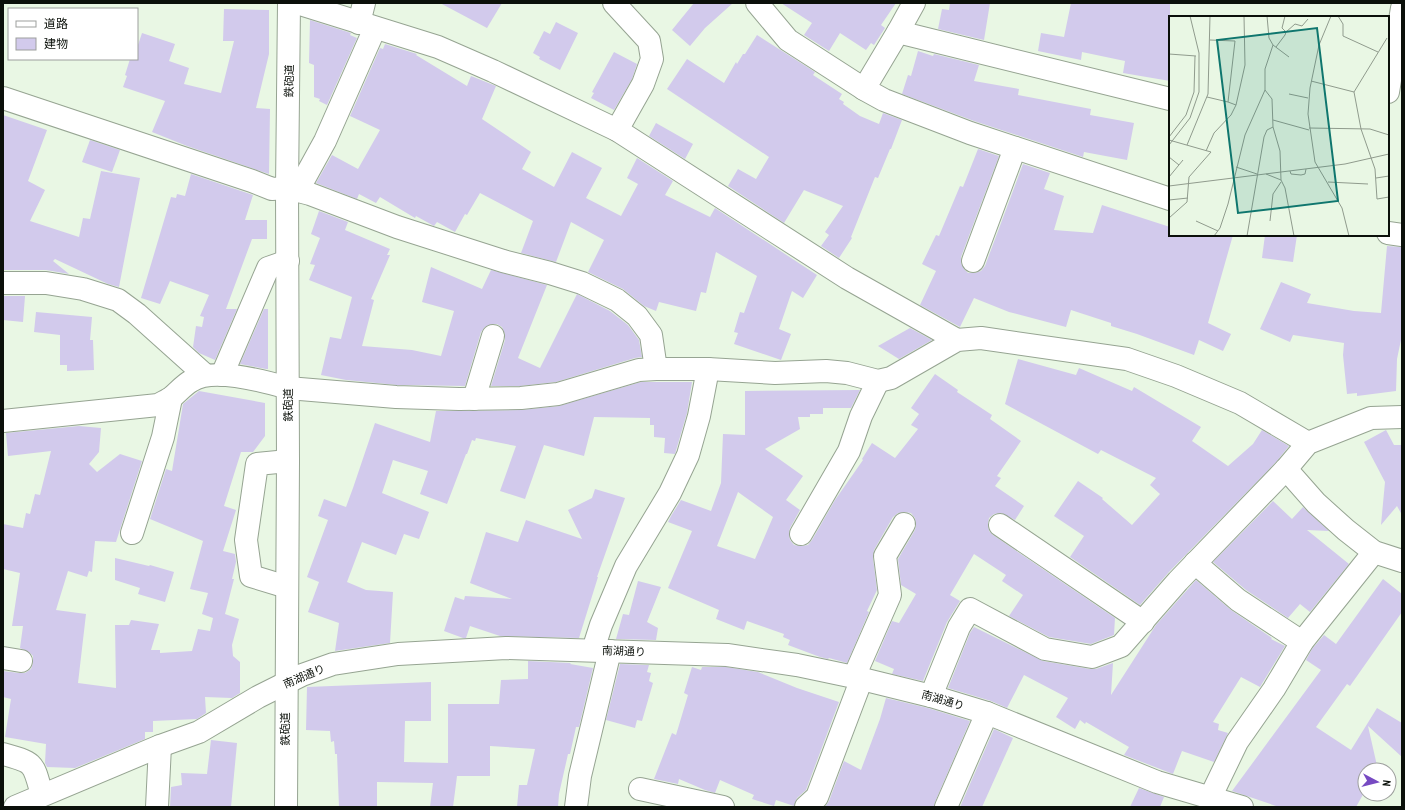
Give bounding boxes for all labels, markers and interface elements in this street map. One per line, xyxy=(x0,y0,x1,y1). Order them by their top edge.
legend xyxy=(8,8,138,60)
text: 道路 xyxy=(44,16,68,31)
inset map xyxy=(1169,16,1389,236)
text: 建物 xyxy=(44,36,68,51)
street label: 鉄砲道 xyxy=(282,64,296,98)
street label: 鉄砲道 xyxy=(281,389,295,422)
street label: 南湖通り xyxy=(602,643,646,659)
street label: 南湖通り xyxy=(281,661,327,691)
street label: 南湖通り xyxy=(920,687,966,713)
street label: 鉄砲道 xyxy=(278,713,292,746)
north arrow xyxy=(1357,762,1397,802)
text: N xyxy=(1380,779,1394,787)

